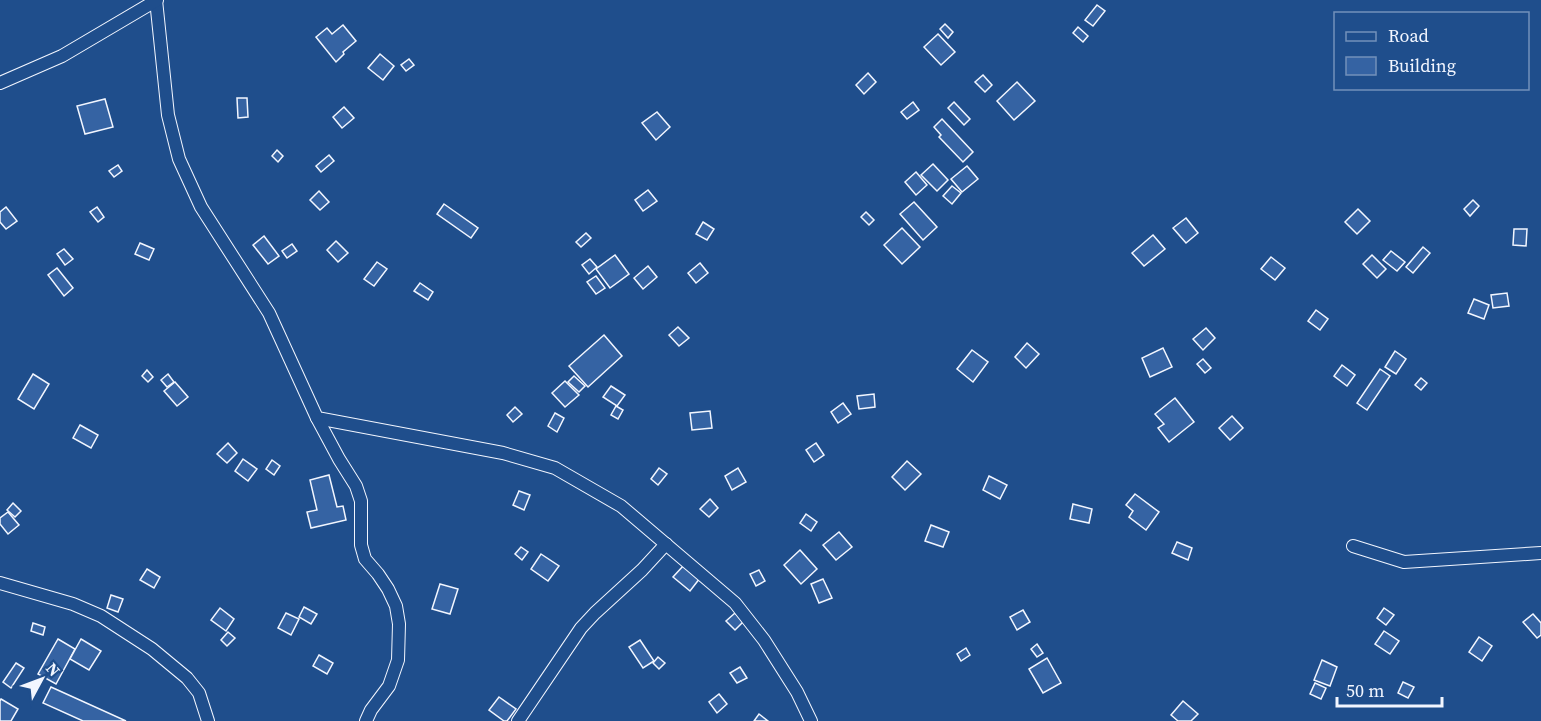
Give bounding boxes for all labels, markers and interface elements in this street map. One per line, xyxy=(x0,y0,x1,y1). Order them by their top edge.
legend xyxy=(1334,12,1529,90)
text: Road xyxy=(1388,23,1429,48)
text: Building xyxy=(1388,53,1456,78)
north arrow xyxy=(12,649,72,709)
text: N xyxy=(41,658,66,681)
scale bar xyxy=(1337,670,1442,708)
text: 50 m xyxy=(1346,678,1384,703)

